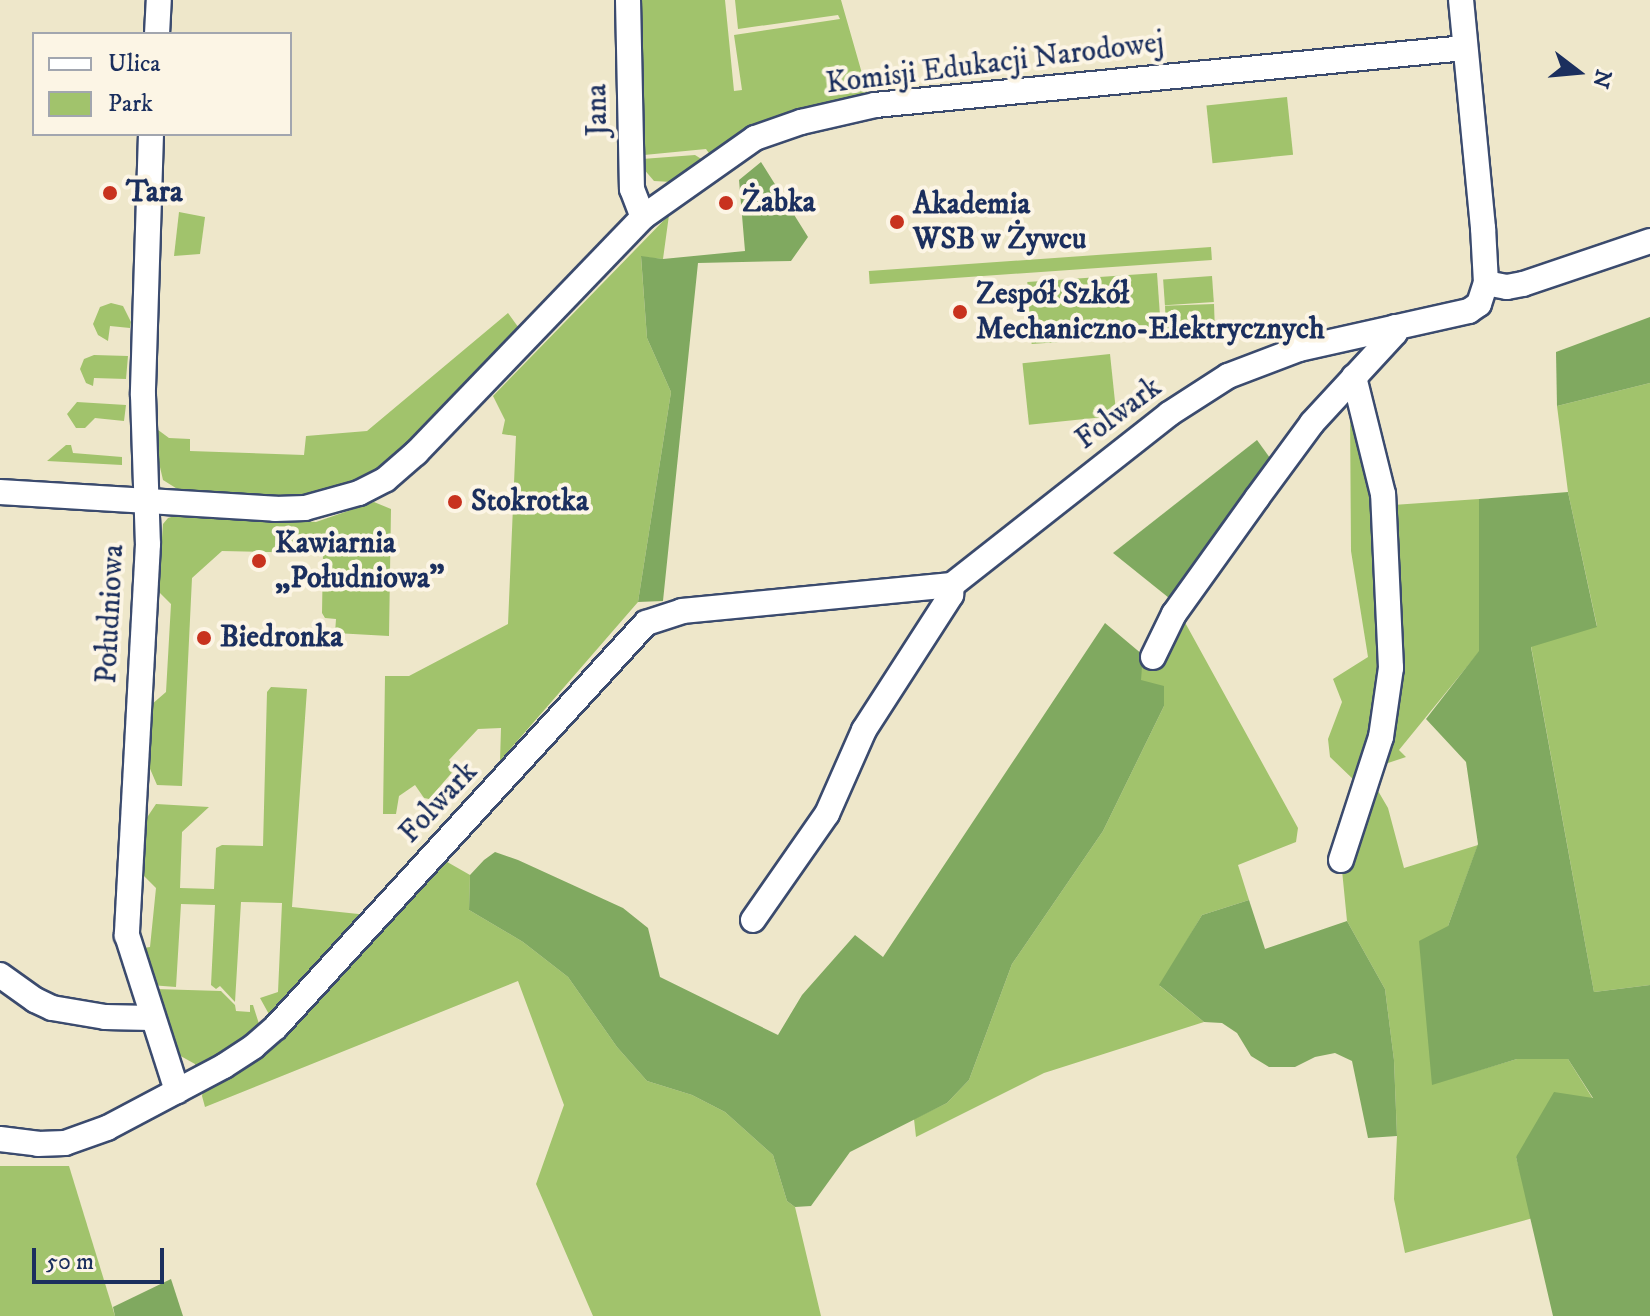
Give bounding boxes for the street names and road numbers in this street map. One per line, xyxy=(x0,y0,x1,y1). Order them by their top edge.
street label: Komisji Edukacji Narodowej xyxy=(824,25,1166,103)
street label: Jana xyxy=(580,83,616,137)
street label: Folwark xyxy=(1069,370,1169,458)
street label: Południowa xyxy=(89,543,133,685)
street label: Folwark xyxy=(392,755,486,851)

